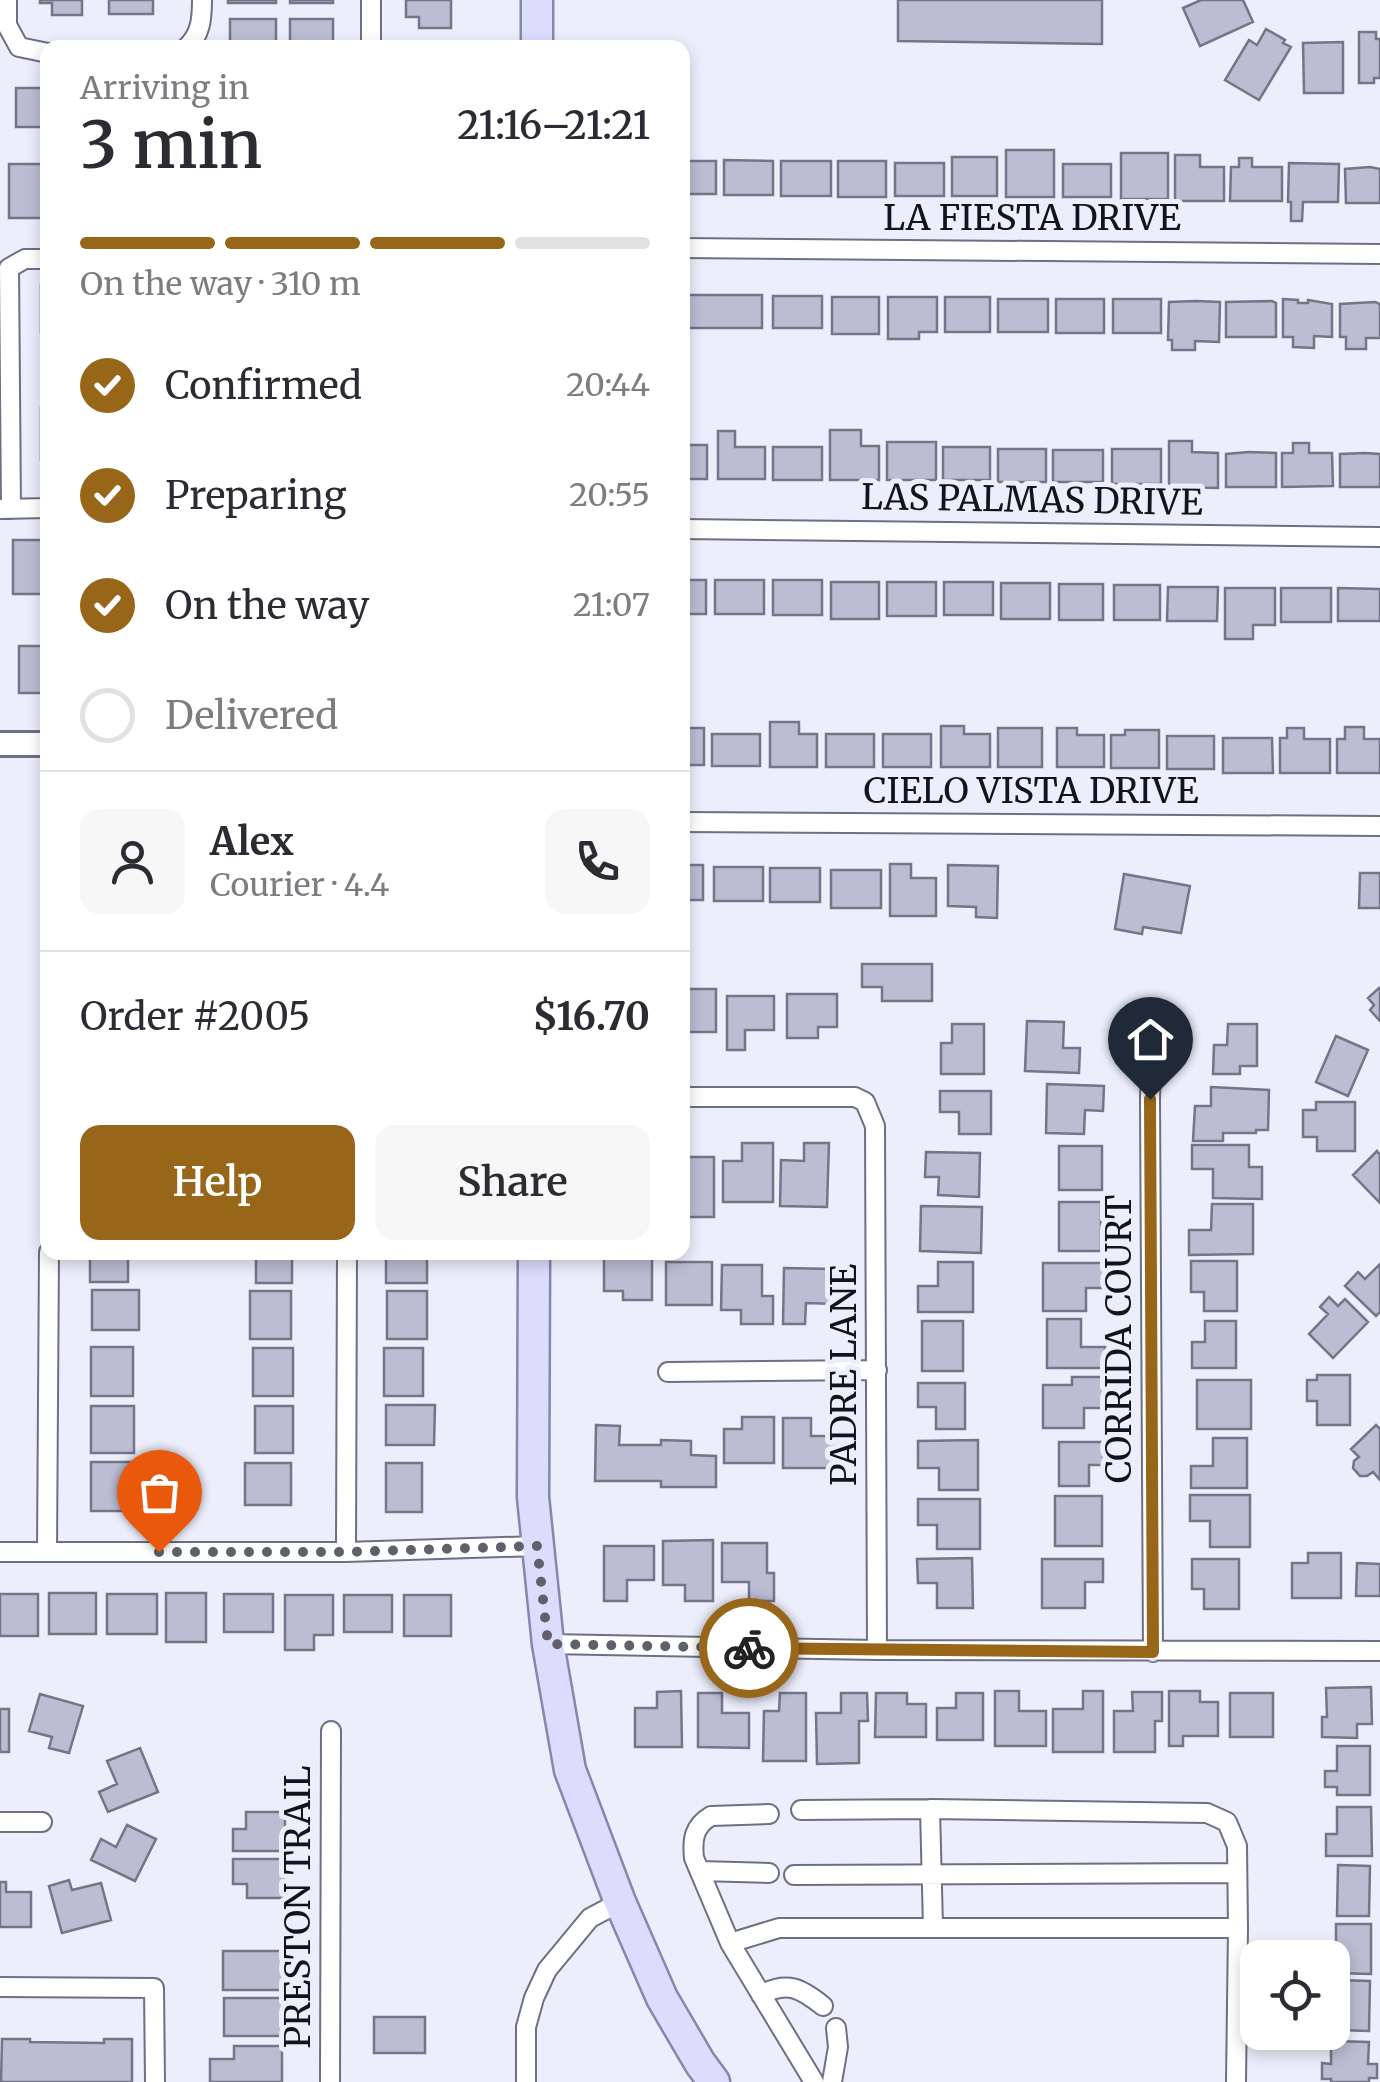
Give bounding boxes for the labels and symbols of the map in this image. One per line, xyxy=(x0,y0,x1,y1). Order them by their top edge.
street label: LA FIESTA DRIVE xyxy=(883,196,1181,240)
street label: LAS PALMAS DRIVE xyxy=(861,475,1203,525)
street label: CIELO VISTA DRIVE xyxy=(864,769,1198,813)
pin xyxy=(1108,997,1193,1100)
street label: CORRIDA COURT xyxy=(1097,1195,1141,1483)
street label: PADRE LANE xyxy=(822,1264,866,1486)
pin xyxy=(117,1450,202,1553)
courier xyxy=(699,1598,799,1698)
street label: PRESTON TRAIL xyxy=(276,1765,320,2048)

